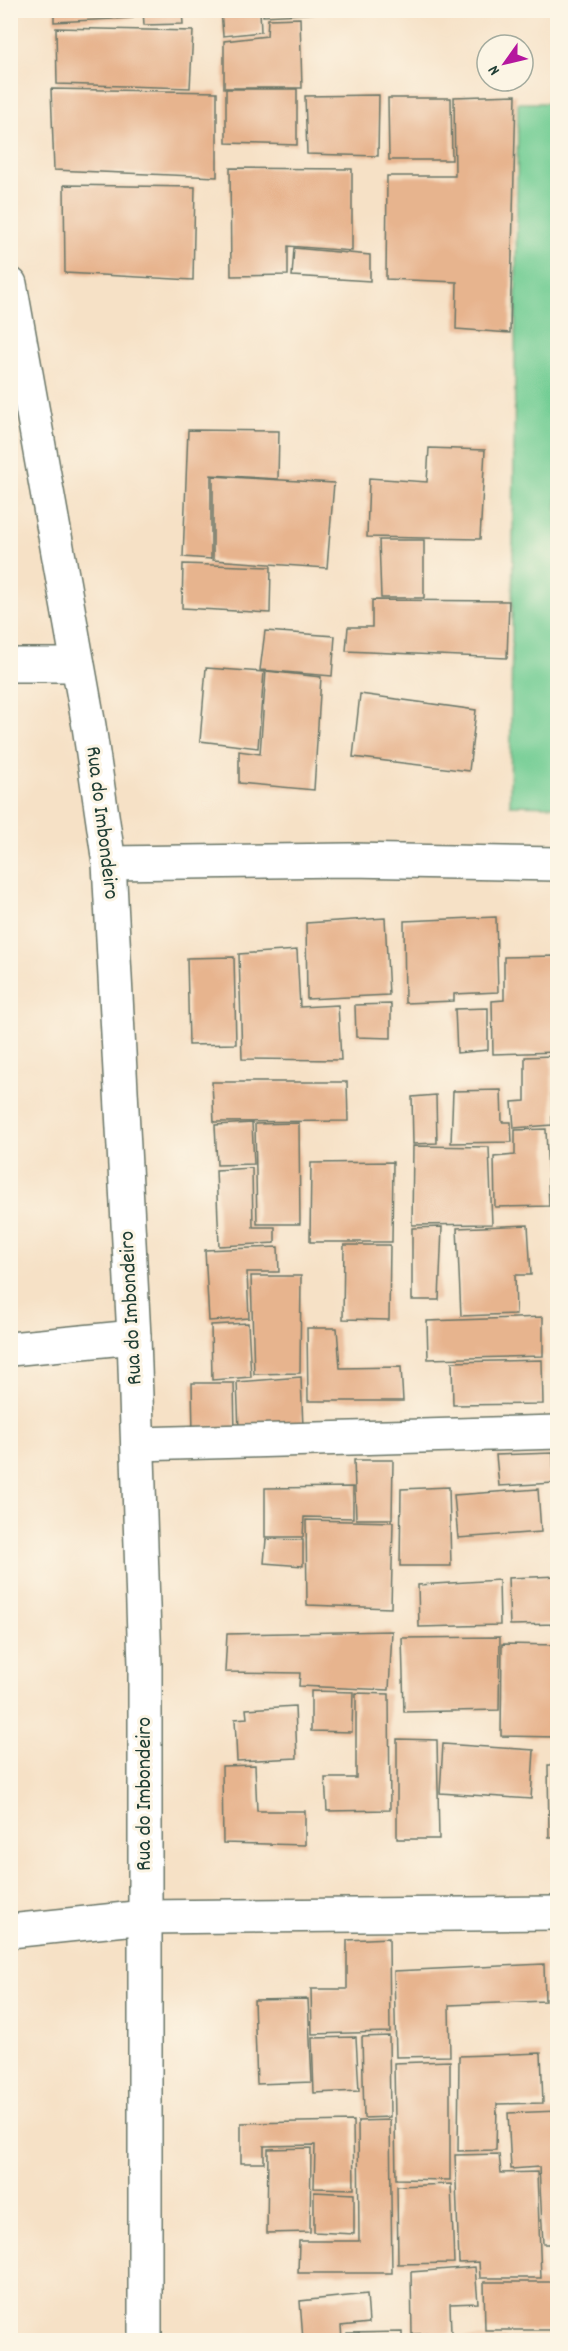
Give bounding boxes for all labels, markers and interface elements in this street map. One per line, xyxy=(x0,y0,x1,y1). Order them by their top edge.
north arrow xyxy=(475,33,535,93)
text: N xyxy=(483,60,506,80)
street label: Rua do Imbondeiro xyxy=(76,745,126,901)
street label: Rua do Imbondeiro xyxy=(112,1230,152,1386)
street label: Rua do Imbondeiro xyxy=(130,1717,161,1871)

